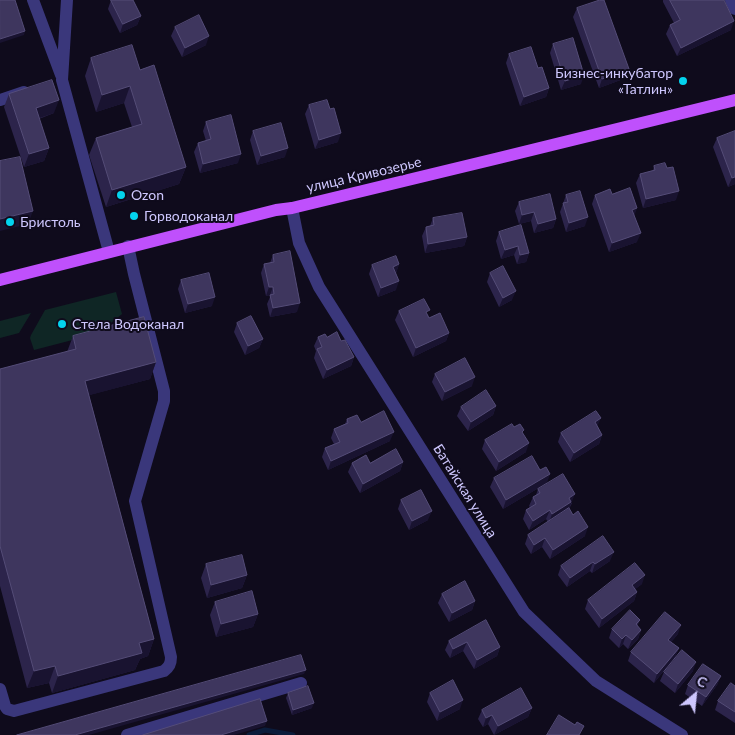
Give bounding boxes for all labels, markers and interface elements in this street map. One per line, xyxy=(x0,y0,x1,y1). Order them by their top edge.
place label: Бизнес-инкубатор «Татлин» xyxy=(555,65,673,98)
marker: Бизнес-инкубатор «Татлин» xyxy=(677,75,689,87)
street label: улица Кривозерье xyxy=(305,154,423,196)
place label: Ozon xyxy=(131,187,164,203)
marker: Ozon xyxy=(115,189,127,201)
place label: Горводоканал xyxy=(144,208,233,224)
marker: Горводоканал xyxy=(128,210,140,222)
place label: Бристоль xyxy=(20,214,81,230)
marker: Бристоль xyxy=(4,216,16,228)
place label: Стела Водоканал xyxy=(72,316,184,332)
marker: Стела Водоканал xyxy=(56,318,68,330)
street label: Батайская улица xyxy=(430,441,500,541)
north arrow xyxy=(670,670,720,720)
text: С xyxy=(694,672,710,691)

